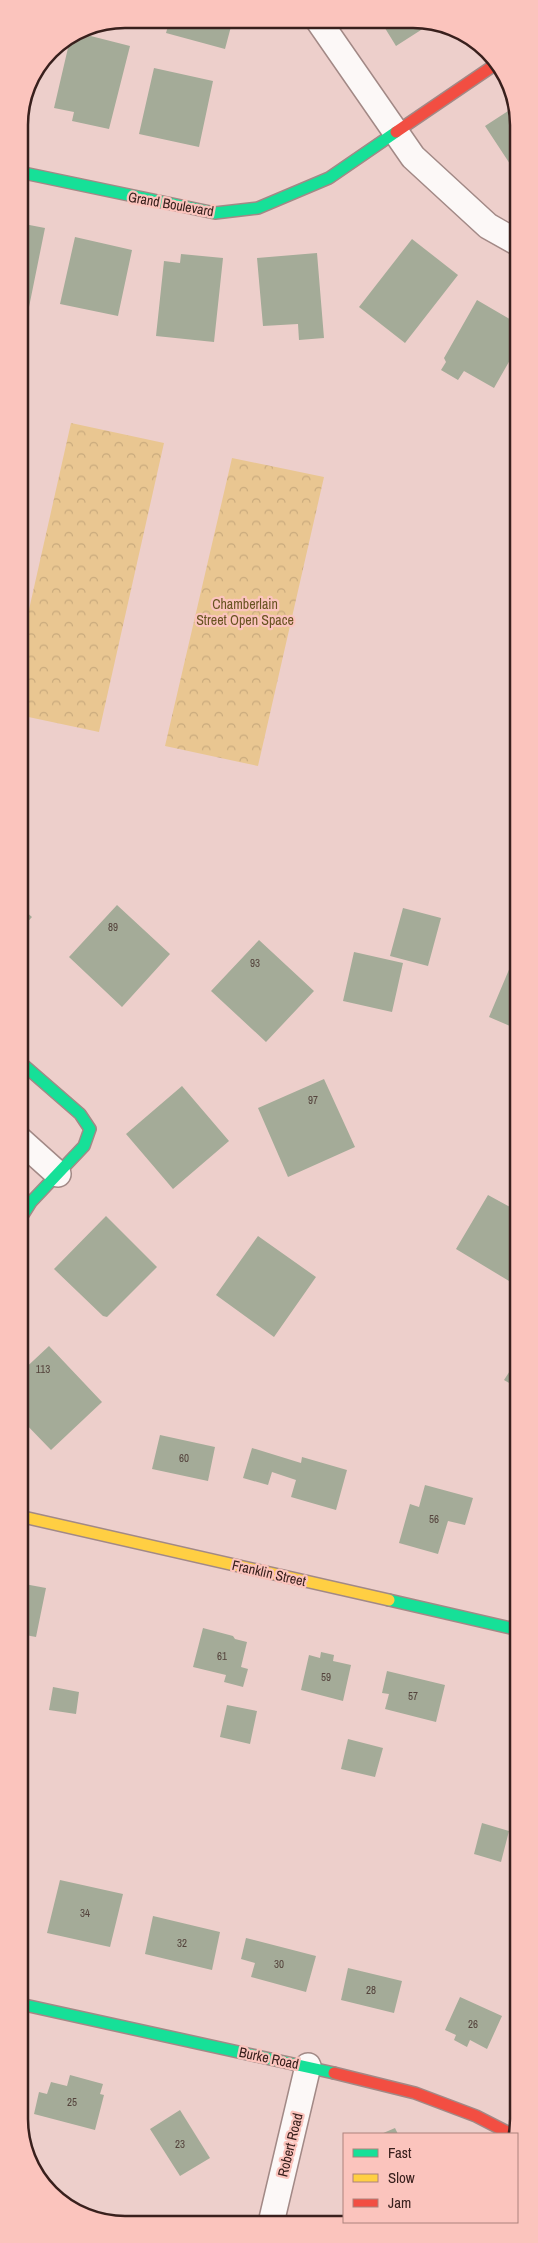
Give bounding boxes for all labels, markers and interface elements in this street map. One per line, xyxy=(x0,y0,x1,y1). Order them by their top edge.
street label: Grand Boulevard xyxy=(127,188,215,220)
park label: Chamberlain Street Open Space xyxy=(196,595,294,629)
house number: 89 xyxy=(108,920,118,934)
house number: 93 xyxy=(250,956,260,970)
house number: 97 xyxy=(308,1093,318,1107)
house number: 113 xyxy=(36,1362,50,1376)
house number: 60 xyxy=(179,1451,189,1465)
house number: 56 xyxy=(429,1512,439,1526)
street label: Franklin Street xyxy=(230,1556,308,1590)
house number: 61 xyxy=(217,1649,227,1663)
house number: 59 xyxy=(321,1670,331,1684)
house number: 57 xyxy=(408,1689,418,1703)
house number: 34 xyxy=(80,1906,90,1920)
house number: 32 xyxy=(177,1936,187,1950)
house number: 30 xyxy=(274,1957,284,1971)
house number: 28 xyxy=(366,1983,376,1997)
house number: 26 xyxy=(468,2017,478,2031)
street label: Burke Road xyxy=(237,2043,301,2073)
house number: 25 xyxy=(67,2095,77,2109)
street label: Robert Road xyxy=(273,2111,307,2179)
legend xyxy=(343,2133,518,2223)
house number: 23 xyxy=(175,2137,185,2151)
text: Fast xyxy=(388,2142,412,2163)
text: Slow xyxy=(388,2167,415,2188)
text: Jam xyxy=(388,2192,411,2213)

